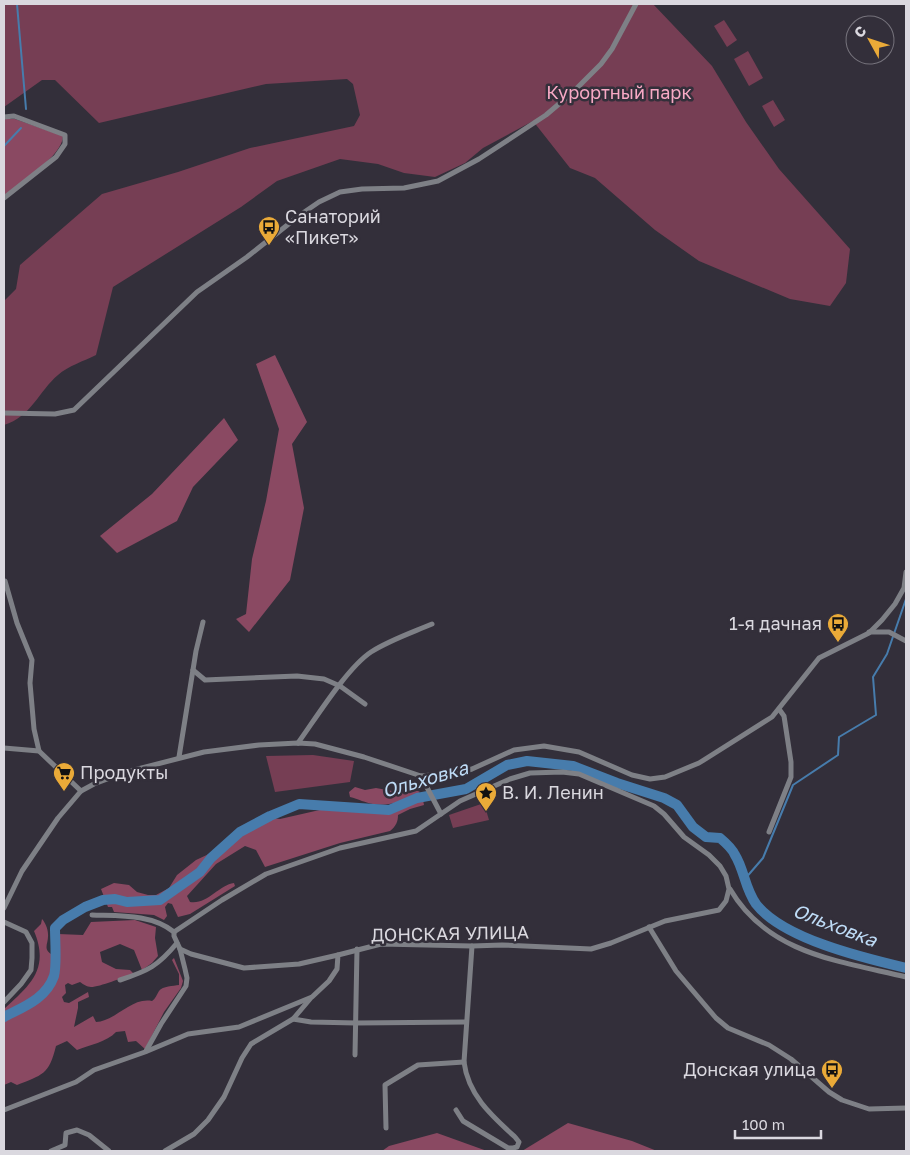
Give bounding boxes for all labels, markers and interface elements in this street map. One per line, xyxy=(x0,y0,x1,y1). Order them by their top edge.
north arrow xyxy=(845,15,895,65)
text: С xyxy=(850,22,869,41)
park label: Курортный парк xyxy=(546,81,692,103)
place label: Санаторий «Пикет» xyxy=(285,205,381,248)
bus stop icon: Санаторий «Пикет» xyxy=(257,215,281,246)
place label: 1-я дачная xyxy=(729,612,822,634)
bus stop icon: 1-я дачная xyxy=(826,612,850,643)
water label: Ольховка xyxy=(379,755,472,802)
supermarket icon: Продукты xyxy=(52,761,76,792)
place label: Продукты xyxy=(80,761,168,783)
place icon: В. И. Ленин xyxy=(474,781,498,812)
place label: В. И. Ленин xyxy=(502,781,604,803)
water label: Ольховка xyxy=(790,898,882,952)
street label: ДОНСКАЯ УЛИЦА xyxy=(371,921,529,945)
place label: Донская улица xyxy=(684,1058,816,1080)
bus stop icon: Донская улица xyxy=(820,1058,844,1089)
scale bar xyxy=(735,1108,821,1140)
text: 100 m xyxy=(742,1115,785,1133)

